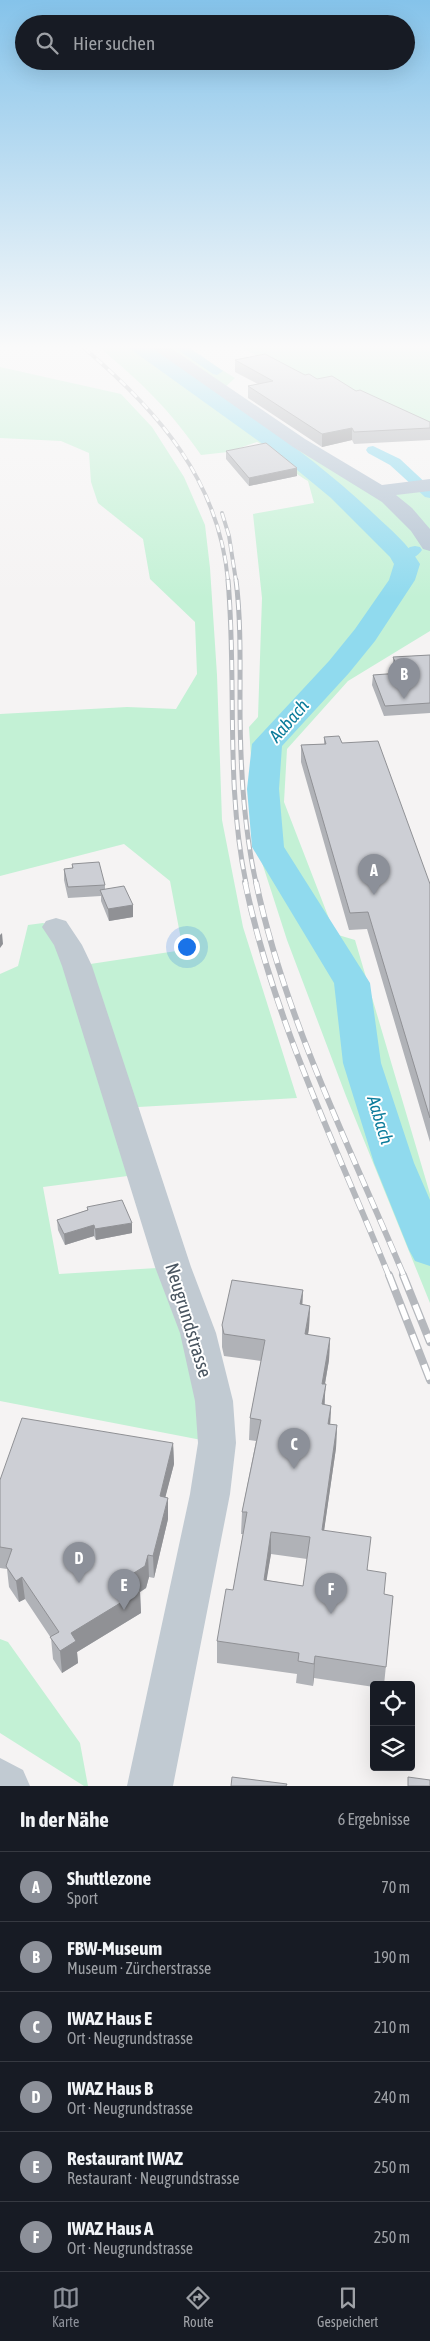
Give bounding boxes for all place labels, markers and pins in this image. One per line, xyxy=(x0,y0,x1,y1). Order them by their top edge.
pin: B xyxy=(388,658,420,699)
pin: A xyxy=(358,854,390,895)
pin: C xyxy=(278,1428,310,1469)
pin: D xyxy=(63,1542,95,1583)
pin: E xyxy=(108,1569,140,1610)
pin: F xyxy=(315,1573,347,1614)

